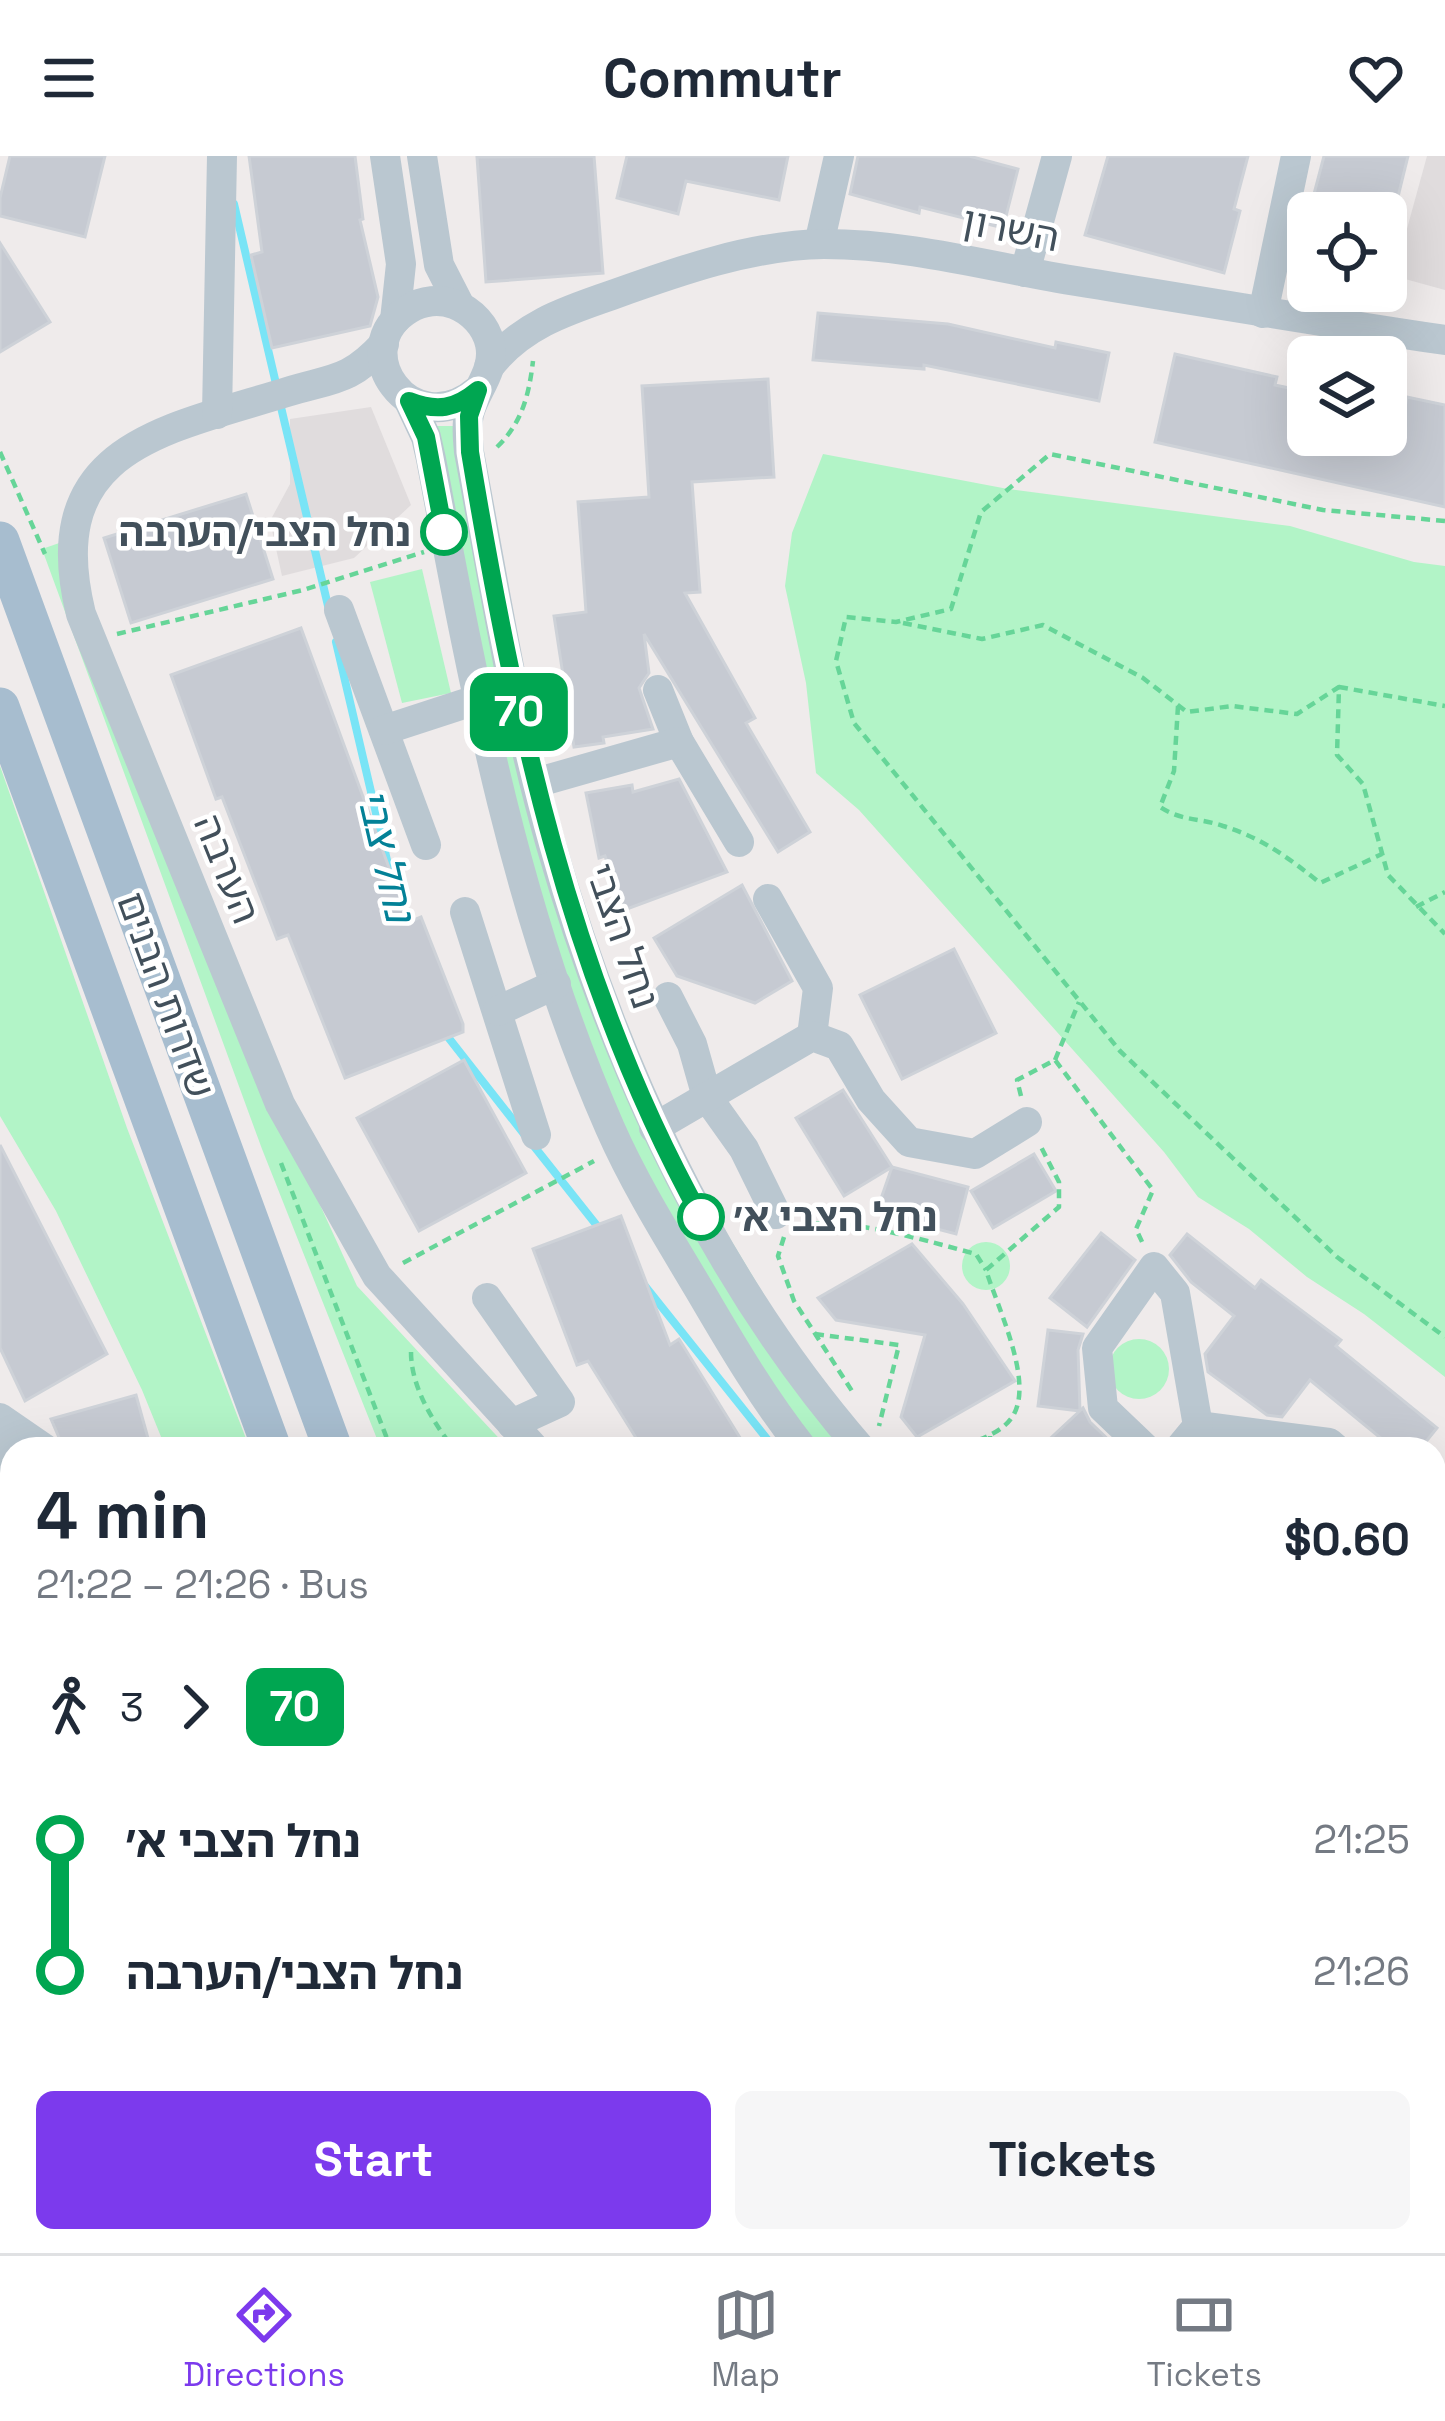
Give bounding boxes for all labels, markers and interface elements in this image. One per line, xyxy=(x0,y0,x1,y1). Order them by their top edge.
text: Commutr xyxy=(603,44,842,113)
icon: menu xyxy=(36,45,102,111)
icon: heart xyxy=(1343,45,1409,111)
map controls xyxy=(1287,192,1407,456)
button: locate xyxy=(1287,192,1407,312)
street label: השרון xyxy=(958,196,1064,262)
button: layers xyxy=(1287,336,1407,456)
place label: נחל הצבי/הערבה xyxy=(119,508,411,557)
marker: נחל הצבי/הערבה xyxy=(422,510,466,554)
line badge: 70 xyxy=(465,673,573,751)
text: 70 xyxy=(494,685,544,738)
water label: נחל צבי xyxy=(345,783,428,930)
street label: הערבה xyxy=(183,807,271,931)
street label: נחל הצבי xyxy=(575,857,671,1015)
street label: שדרות הבנים xyxy=(106,886,226,1104)
place label: נחל הצבי א׳ xyxy=(734,1193,938,1242)
marker: נחל הצבי א׳ xyxy=(679,1195,723,1239)
text: 4 min xyxy=(36,1473,209,1557)
text: $0.60 xyxy=(1284,1511,1410,1568)
text: 21:22 – 21:26 · Bus xyxy=(36,1560,369,1609)
icon: walk xyxy=(36,1674,102,1740)
icon: forward xyxy=(162,1674,228,1740)
text: 70 xyxy=(270,1680,320,1733)
text: 3 xyxy=(120,1683,144,1732)
text: נחל הצבי א׳ xyxy=(126,1813,361,1870)
text: 21:25 xyxy=(1313,1815,1410,1864)
text: נחל הצבי/הערבה xyxy=(126,1945,463,2002)
text: 21:26 xyxy=(1313,1947,1410,1996)
button: Start xyxy=(36,2091,711,2229)
button: Tickets xyxy=(735,2091,1410,2229)
tab: Directions xyxy=(183,2282,345,2396)
tab: Map xyxy=(711,2282,780,2396)
tab: Tickets xyxy=(1147,2282,1262,2396)

